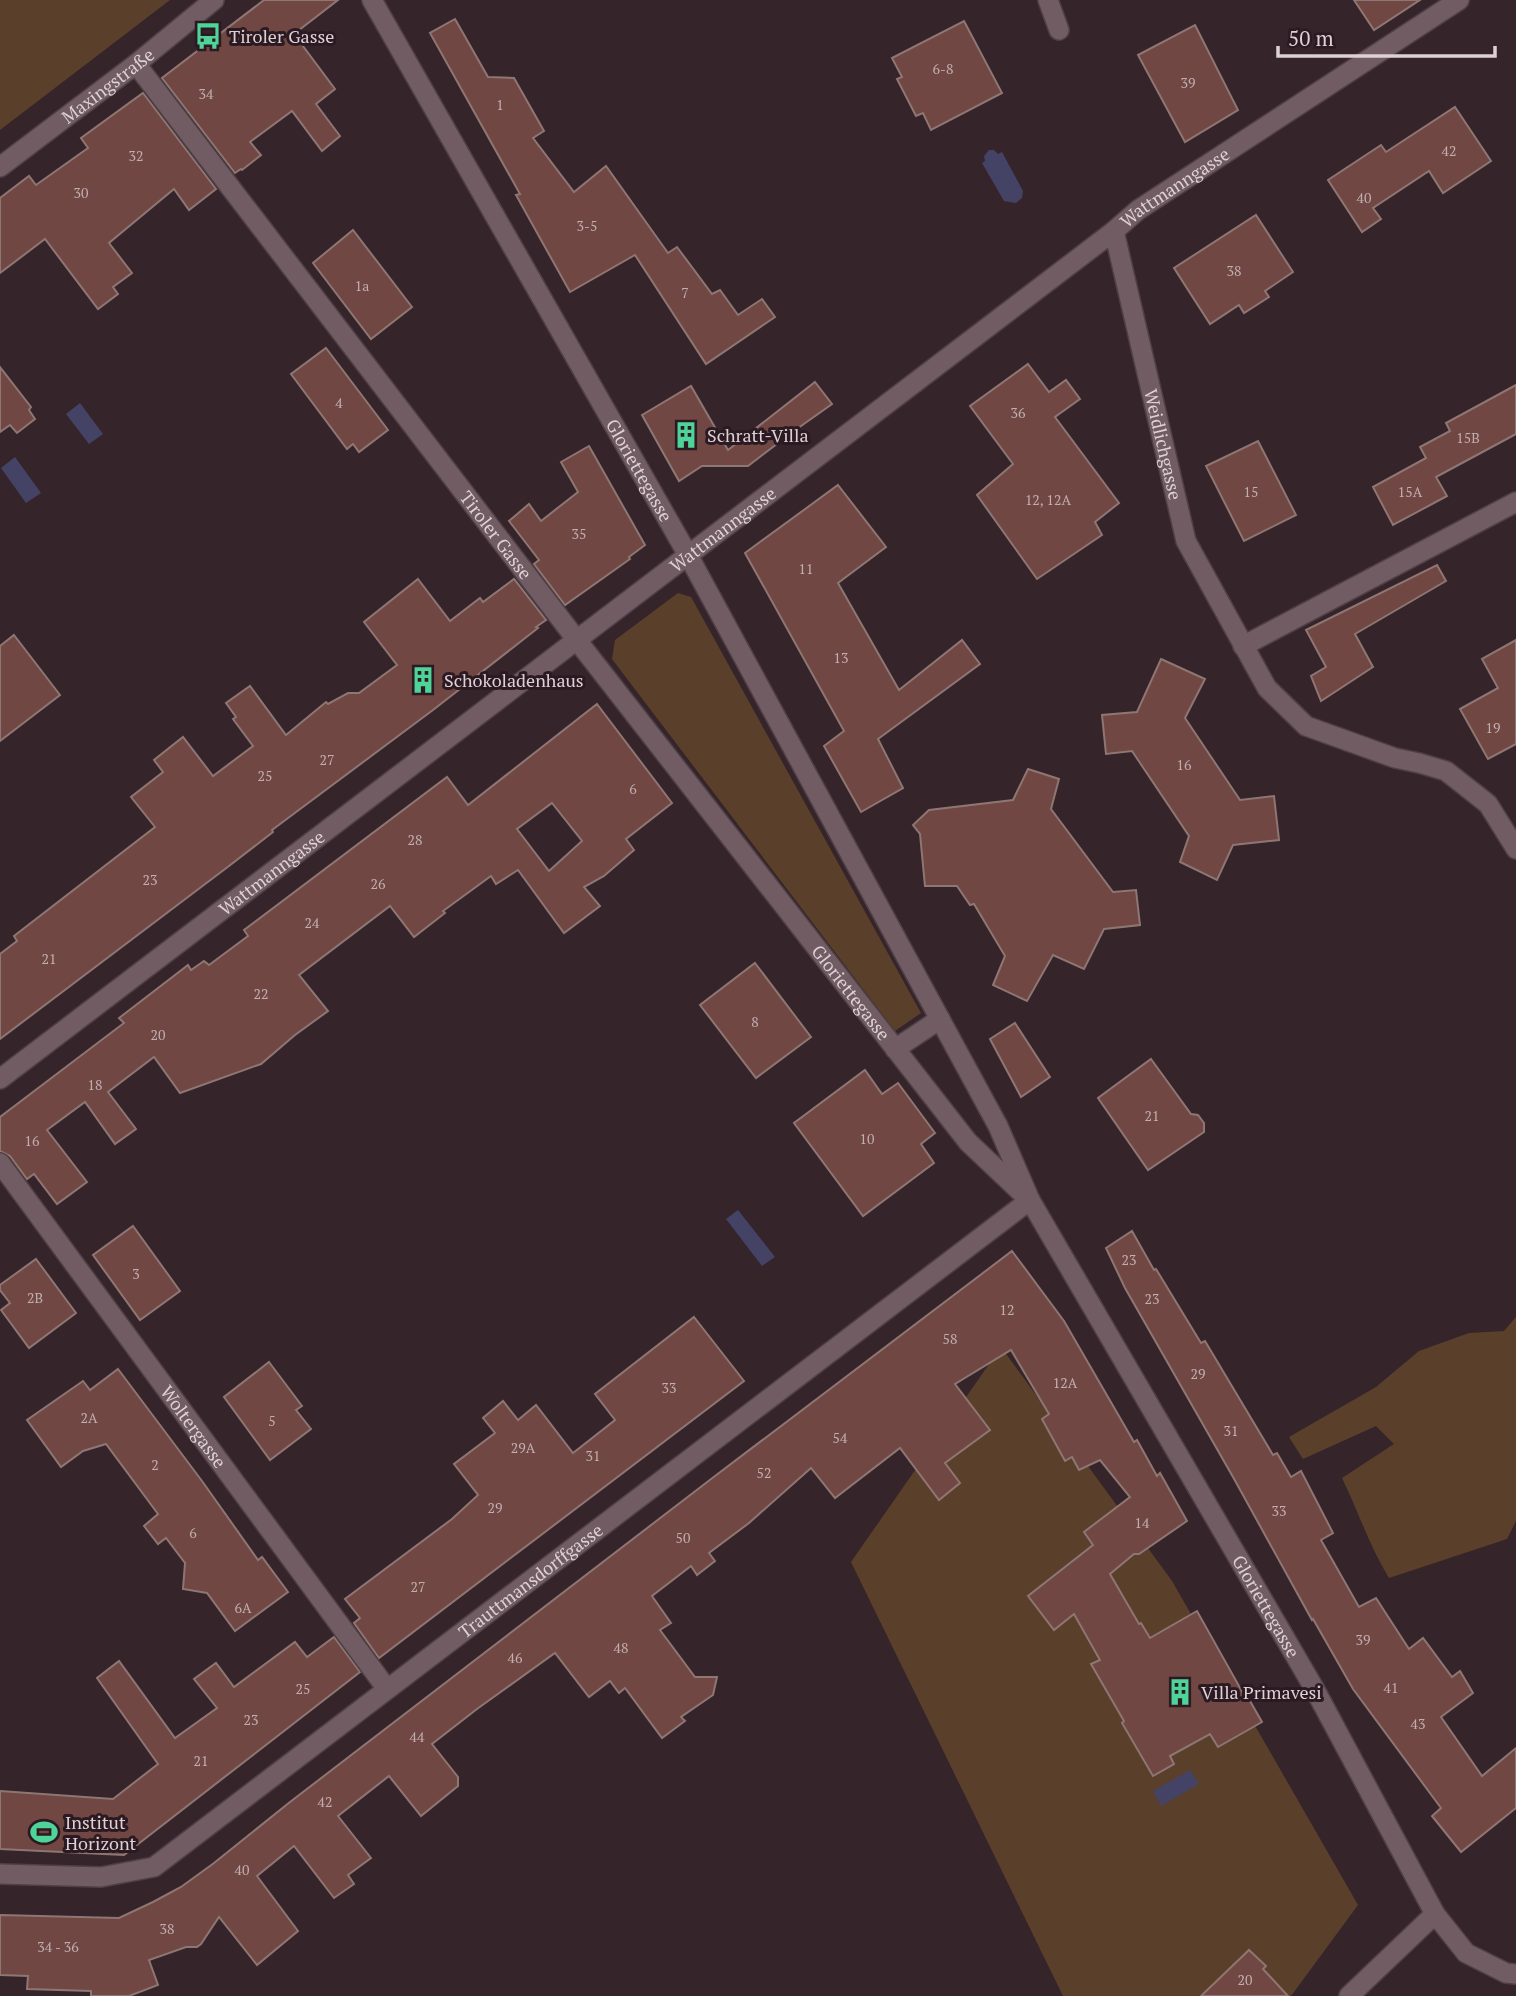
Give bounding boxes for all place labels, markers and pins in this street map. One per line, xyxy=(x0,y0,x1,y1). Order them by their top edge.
bus stop icon: Tiroler Gasse xyxy=(193,21,223,51)
place label: Tiroler Gasse xyxy=(229,24,334,48)
building icon: Schratt-Villa xyxy=(671,420,701,450)
place label: Schratt-Villa xyxy=(707,423,809,447)
building icon: Schokoladenhaus xyxy=(408,665,438,695)
place label: Schokoladenhaus xyxy=(444,668,584,692)
building icon: Villa Primavesi xyxy=(1165,1677,1195,1707)
place label: Villa Primavesi xyxy=(1201,1680,1322,1704)
place label: Institut Horizont xyxy=(65,1810,137,1855)
sports icon: Institut Horizont xyxy=(29,1817,59,1847)

